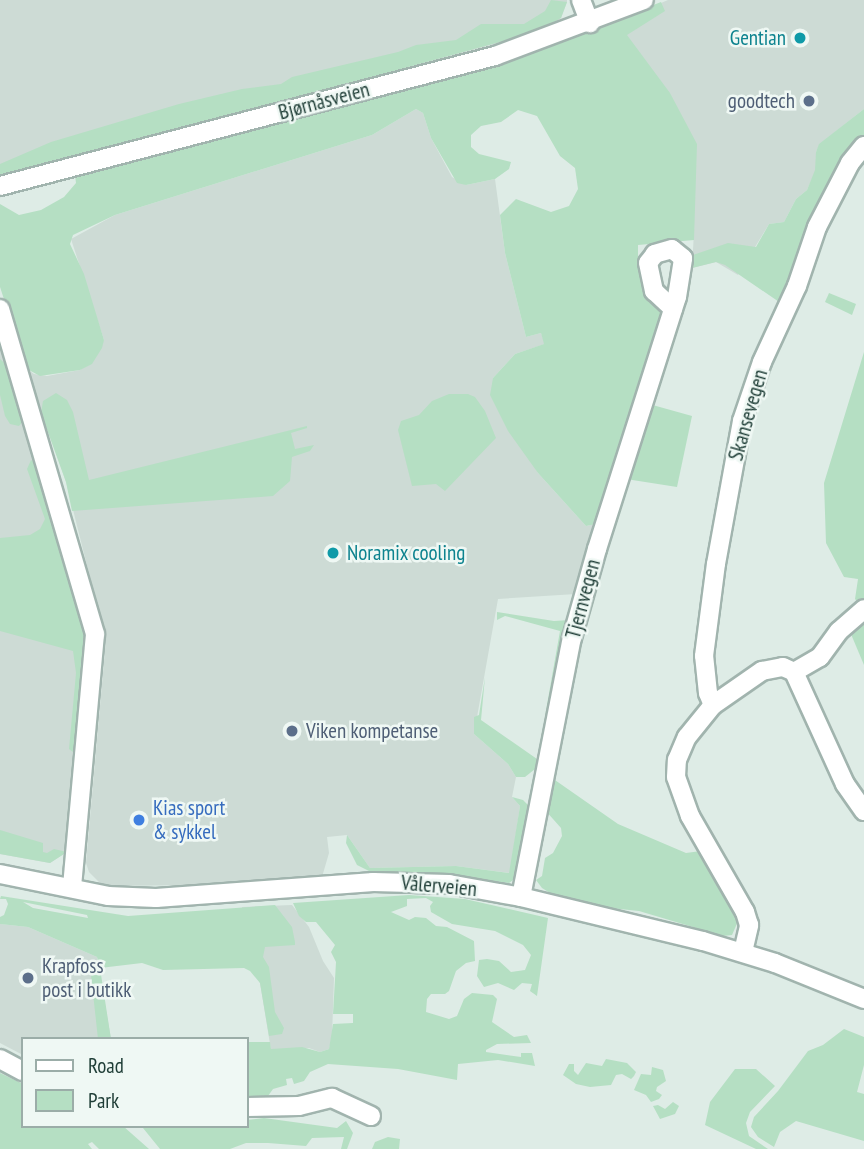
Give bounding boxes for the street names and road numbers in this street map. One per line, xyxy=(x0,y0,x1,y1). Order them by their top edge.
street label: Bjørnåsveien xyxy=(276,77,372,125)
street label: Skansevegen xyxy=(723,366,773,464)
street label: Tjernvegen xyxy=(560,557,606,641)
street label: Vålerveien xyxy=(400,870,478,902)

